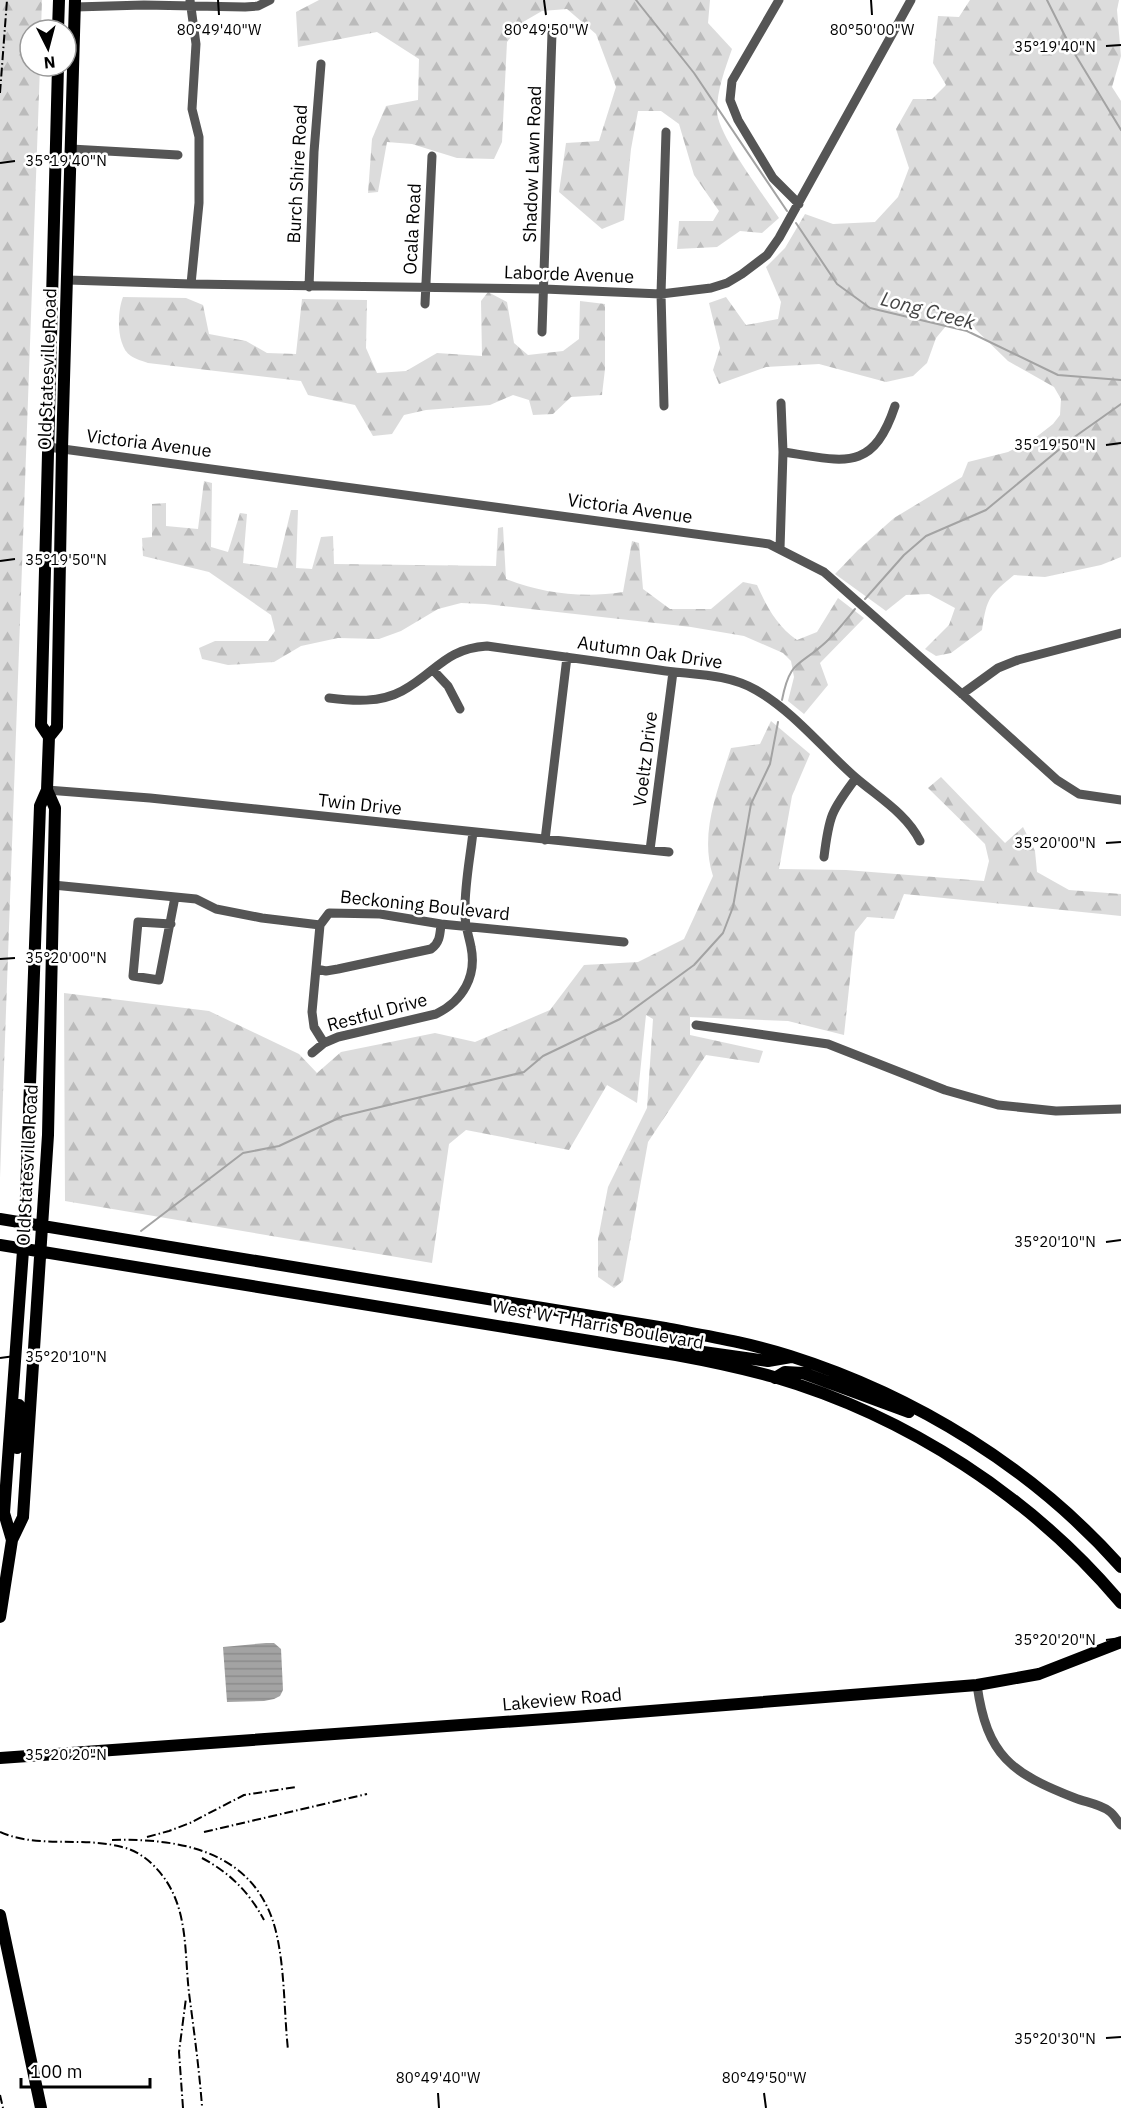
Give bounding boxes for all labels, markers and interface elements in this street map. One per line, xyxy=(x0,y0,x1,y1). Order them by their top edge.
north arrow xyxy=(18,18,78,78)
text: 80°49'40"W xyxy=(177,20,262,39)
text: 80°49'50"W xyxy=(504,20,589,39)
text: 80°50'00"W xyxy=(830,20,915,39)
text: 35°19'40"N xyxy=(1014,37,1096,56)
text: N xyxy=(43,52,56,73)
street label: Shadow Lawn Road xyxy=(518,85,546,243)
street label: Burch Shire Road xyxy=(282,104,312,244)
text: 35°19'40"N xyxy=(25,151,107,170)
street label: Ocala Road xyxy=(398,183,426,275)
street label: Laborde Avenue xyxy=(503,260,635,288)
water label: Long Creek xyxy=(878,284,979,336)
street label: Old Statesville Road xyxy=(33,288,61,450)
street label: Victoria Avenue xyxy=(85,424,213,462)
text: 35°19'50"N xyxy=(1014,435,1096,454)
street label: Victoria Avenue xyxy=(566,488,694,528)
text: 35°19'50"N xyxy=(25,550,107,569)
street label: Autumn Oak Drive xyxy=(576,630,724,674)
street label: Voeltz Drive xyxy=(628,710,662,808)
street label: Twin Drive xyxy=(317,788,403,820)
text: 35°20'00"N xyxy=(1014,833,1096,852)
street label: Beckoning Boulevard xyxy=(339,885,511,925)
text: 35°20'00"N xyxy=(25,948,107,967)
street label: Restful Drive xyxy=(324,988,430,1036)
street label: Old Statesville Road xyxy=(11,1084,43,1246)
text: 35°20'10"N xyxy=(1014,1232,1096,1251)
street label: West W T Harris Boulevard xyxy=(490,1294,706,1354)
text: 35°20'10"N xyxy=(25,1347,107,1366)
text: 35°20'20"N xyxy=(1014,1630,1096,1649)
street label: Lakeview Road xyxy=(501,1682,623,1716)
text: 35°20'20"N xyxy=(25,1745,107,1764)
text: 35°20'30"N xyxy=(1014,2029,1096,2048)
scale bar xyxy=(21,2051,150,2089)
text: 100 m xyxy=(30,2060,82,2083)
text: 80°49'40"W xyxy=(396,2068,481,2087)
text: 80°49'50"W xyxy=(722,2068,807,2087)

